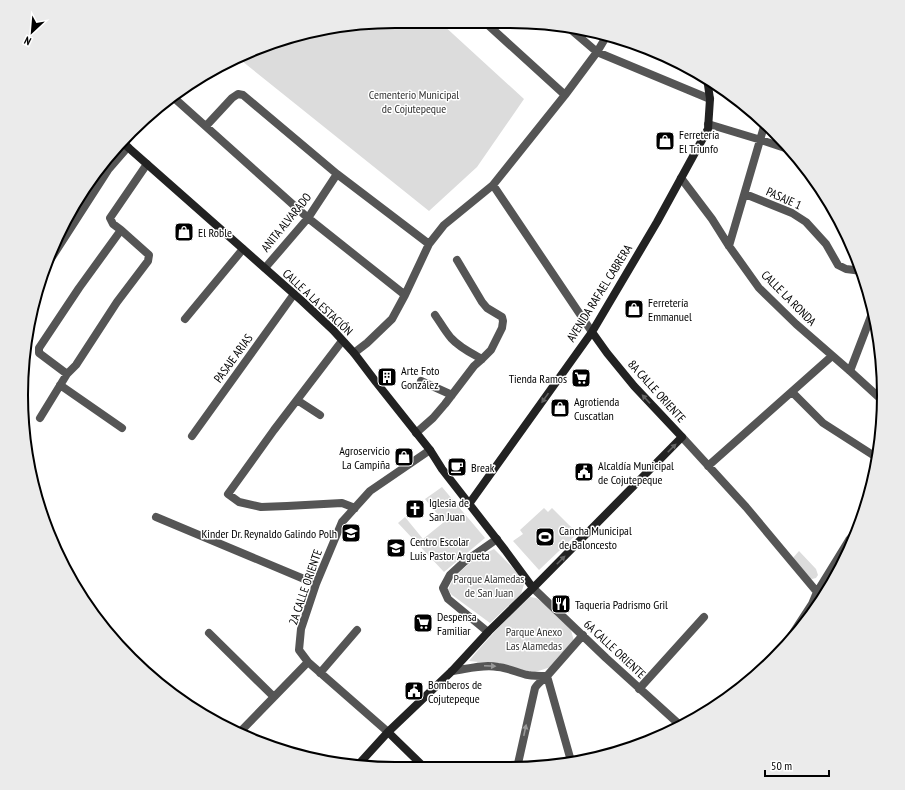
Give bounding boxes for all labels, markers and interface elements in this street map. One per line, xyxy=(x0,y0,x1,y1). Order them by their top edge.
north arrow xyxy=(12,12,52,52)
text: N xyxy=(22,33,33,49)
park label: Cementerio Municipal de Cojutepeque xyxy=(369,87,459,116)
place label: Ferretería El Triunfo xyxy=(679,127,719,156)
shop icon: Ferretería El Triunfo xyxy=(654,130,676,152)
street label: PASAJE 1 xyxy=(764,184,804,212)
street label: ANITA ALVARADO xyxy=(258,189,315,255)
shop icon: El Roble xyxy=(173,221,195,243)
place label: El Roble xyxy=(198,225,232,240)
street label: AVENIDA RAFAEL CABRERA xyxy=(563,241,635,344)
street label: CALLE A LA ESTACIÓN xyxy=(280,266,356,338)
street label: CALLE LA RONDA xyxy=(758,267,820,329)
place label: Ferretería Emmanuel xyxy=(648,295,692,324)
shop icon: Ferretería Emmanuel xyxy=(623,298,645,320)
street label: PASAJE ARIAS xyxy=(210,331,256,385)
street label: 8A CALLE ORIENTE xyxy=(625,357,689,425)
place label: Arte Foto González xyxy=(401,363,439,392)
building icon: Arte Foto González xyxy=(376,366,398,388)
supermarket icon: Tienda Ramos xyxy=(570,367,592,389)
place label: Tienda Ramos xyxy=(509,371,567,386)
one-way arrow xyxy=(541,392,549,403)
one-way arrow xyxy=(641,393,650,404)
place label: Agrotienda Cuscatlan xyxy=(574,394,620,423)
shop icon: Agrotienda Cuscatlan xyxy=(549,397,571,419)
place label: Agroservicio La Campiña xyxy=(339,443,390,472)
one-way arrow xyxy=(667,443,676,453)
shop icon: Agroservicio La Campiña xyxy=(393,446,415,468)
cafe icon: Break xyxy=(446,456,468,478)
place label: Alcaldía Municipal de Cojutepeque xyxy=(598,458,674,487)
place label: Break xyxy=(471,460,495,475)
public building icon: Alcaldía Municipal de Cojutepeque xyxy=(573,461,595,483)
place label: Iglesia de San Juan xyxy=(429,495,469,524)
church icon: Iglesia de San Juan xyxy=(404,498,426,520)
school or university icon: Kinder Dr. Reynaldo Galindo Polh xyxy=(340,522,362,544)
place label: Cancha Municipal de Baloncesto xyxy=(559,523,632,552)
place label: Kinder Dr. Reynaldo Galindo Polh xyxy=(201,526,337,541)
sports icon: Cancha Municipal de Baloncesto xyxy=(534,526,556,548)
place label: Centro Escolar Luis Pastor Argueta xyxy=(410,534,490,563)
school or university icon: Centro Escolar Luis Pastor Argueta xyxy=(385,537,407,559)
street label: 2A CALLE ORIENTE xyxy=(285,547,325,627)
one-way arrow xyxy=(556,555,566,565)
park label: Parque Alamedas de San Juan xyxy=(454,571,524,600)
restaurant icon: Taqueria Padrismo Gril xyxy=(550,593,572,615)
place label: Taqueria Padrismo Gril xyxy=(575,597,668,612)
place label: Despensa Familiar xyxy=(437,609,477,638)
supermarket icon: Despensa Familiar xyxy=(412,612,434,634)
street label: 6A CALLE ORIENTE xyxy=(581,617,649,681)
park label: Parque Anexo Las Alamedas xyxy=(506,624,562,653)
one-way arrow xyxy=(484,663,497,669)
place label: Bomberos de Cojutepeque xyxy=(428,677,482,706)
public building icon: Bomberos de Cojutepeque xyxy=(403,680,425,702)
one-way arrow xyxy=(523,724,529,736)
scale bar xyxy=(765,752,829,778)
text: 50 m xyxy=(771,758,792,773)

